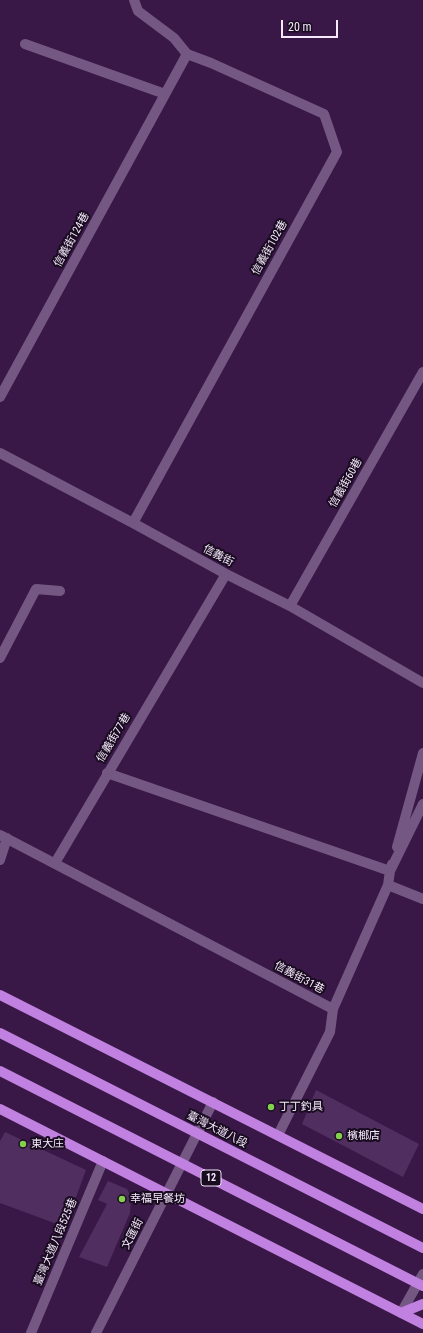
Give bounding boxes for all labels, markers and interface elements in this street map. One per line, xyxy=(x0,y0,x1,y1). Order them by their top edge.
scale bar xyxy=(283,12,340,38)
text: 20 m xyxy=(288,20,312,34)
street label: 信義街124巷 xyxy=(52,210,92,270)
street label: 信義街102巷 xyxy=(250,218,290,278)
street label: 信義街60巷 xyxy=(327,456,365,510)
street label: 信義街 xyxy=(200,542,236,570)
street label: 信義街77巷 xyxy=(94,711,134,765)
street label: 信義街31巷 xyxy=(272,959,326,997)
place label: 丁丁釣具 xyxy=(279,1100,323,1114)
marker: 丁丁釣具 xyxy=(266,1102,276,1112)
street label: 臺灣大道八段 xyxy=(185,1109,249,1151)
place label: 檳榔店 xyxy=(347,1129,380,1143)
marker: 檳榔店 xyxy=(334,1131,344,1141)
place label: 東大庄 xyxy=(31,1137,64,1151)
marker: 東大庄 xyxy=(18,1139,28,1149)
road number: 12 xyxy=(201,1170,221,1186)
place label: 幸福早餐坊 xyxy=(130,1192,185,1206)
marker: 幸福早餐坊 xyxy=(117,1194,127,1204)
street label: 臺灣大道八段525巷 xyxy=(32,1196,80,1288)
street label: 文匯街 xyxy=(120,1216,146,1252)

